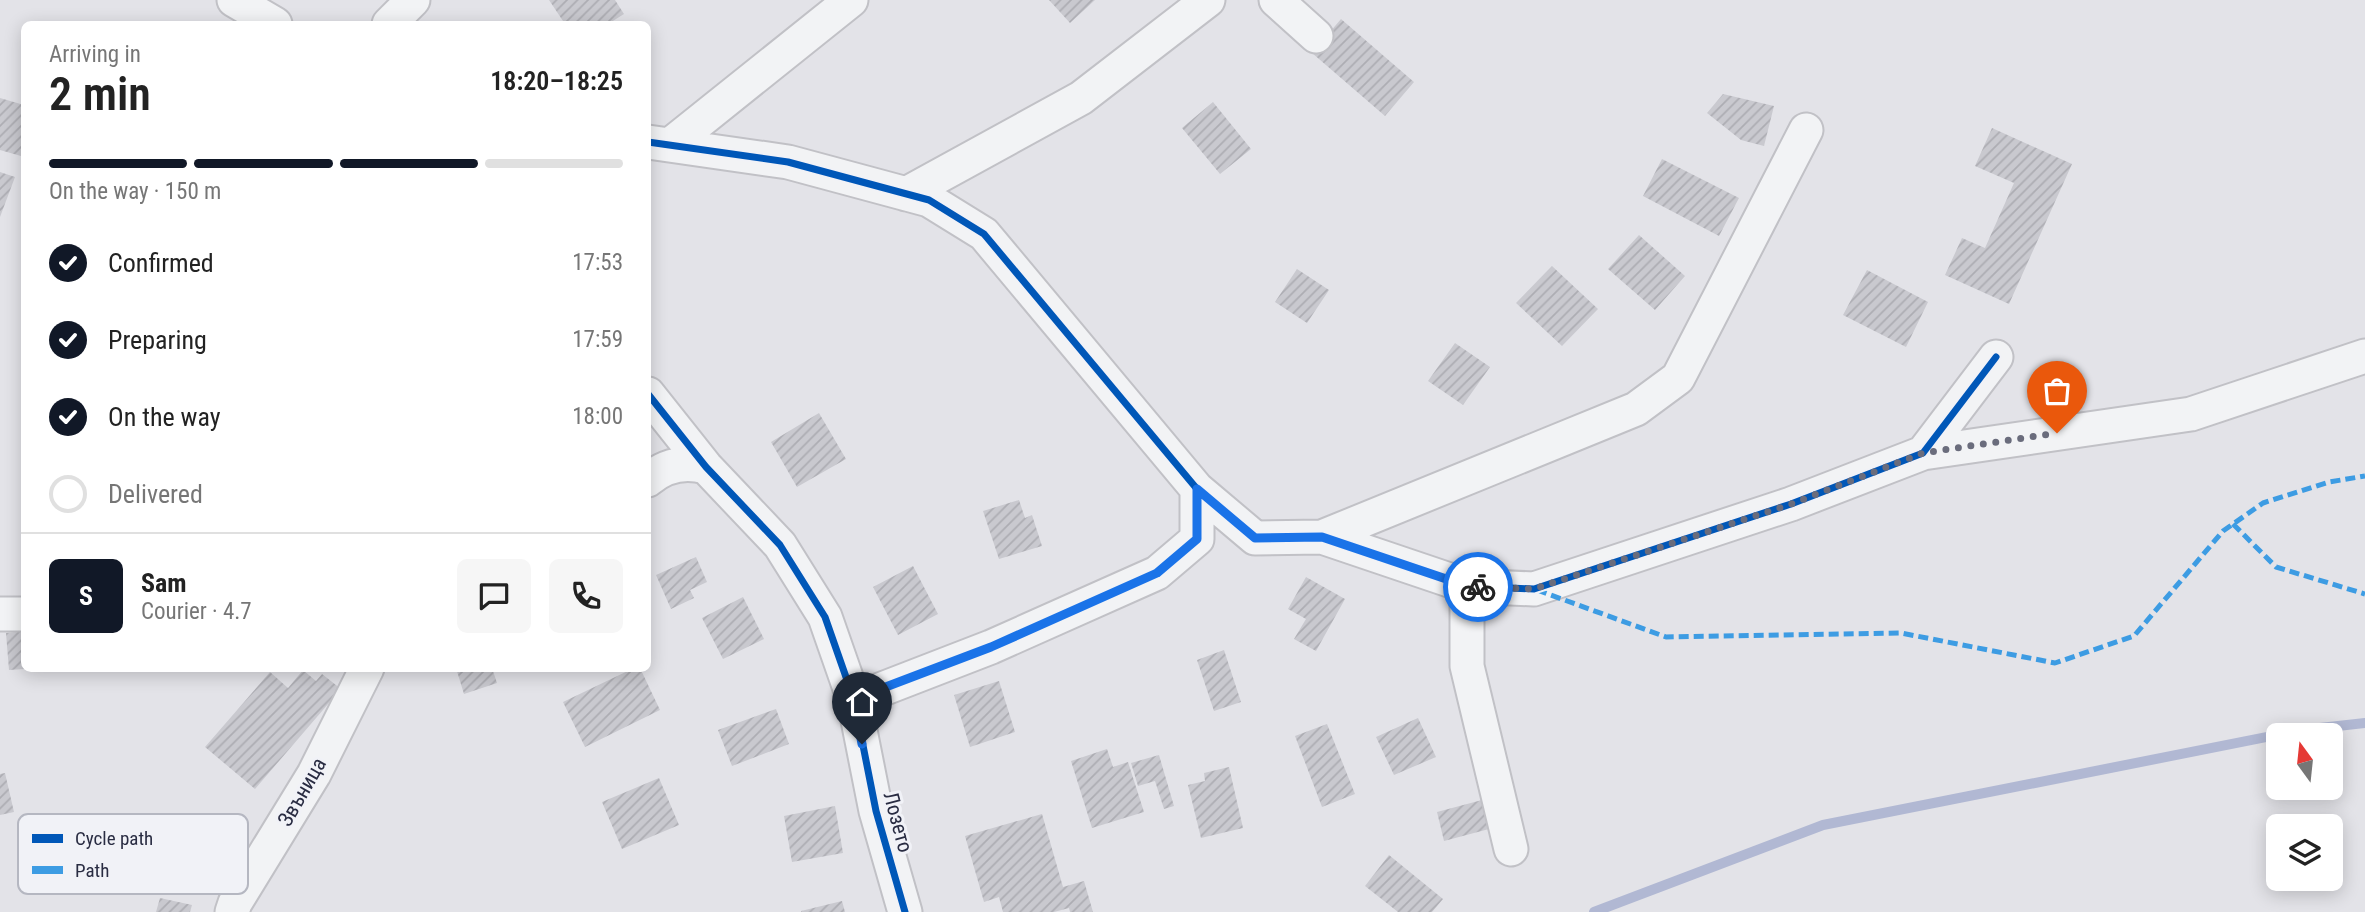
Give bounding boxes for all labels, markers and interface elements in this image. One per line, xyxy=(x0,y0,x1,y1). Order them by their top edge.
text: Arriving in xyxy=(49,41,141,68)
text: 18:20–18:25 xyxy=(490,66,623,96)
text: 2 min xyxy=(49,67,151,121)
text: On the way · 150 m xyxy=(49,178,221,205)
icon: check xyxy=(49,244,87,282)
text: Confirmed xyxy=(108,248,214,278)
text: 17:53 xyxy=(572,249,623,276)
icon: check xyxy=(49,321,87,359)
text: Preparing xyxy=(108,325,207,355)
text: 17:59 xyxy=(572,326,623,353)
pin xyxy=(2027,361,2087,433)
icon: bag xyxy=(2038,372,2076,410)
icon: check xyxy=(49,398,87,436)
text: On the way xyxy=(108,402,221,432)
text: 18:00 xyxy=(572,403,623,430)
text: Delivered xyxy=(108,479,203,509)
courier xyxy=(1443,552,1513,622)
button: chat xyxy=(457,559,531,633)
button: phone xyxy=(549,559,623,633)
text: Sam xyxy=(141,568,187,598)
icon: bike xyxy=(1459,568,1497,606)
text: S xyxy=(79,581,93,611)
text: Courier · 4.7 xyxy=(141,598,252,625)
pin xyxy=(832,672,892,744)
icon: home xyxy=(843,683,881,721)
north arrow xyxy=(2266,723,2343,800)
map controls xyxy=(2266,723,2343,891)
street label: Звъница xyxy=(273,753,331,831)
street label: Лозето xyxy=(878,789,918,855)
legend xyxy=(18,814,248,894)
button: layers xyxy=(2266,814,2343,891)
text: Cycle path xyxy=(75,827,153,850)
text: Path xyxy=(75,859,109,882)

